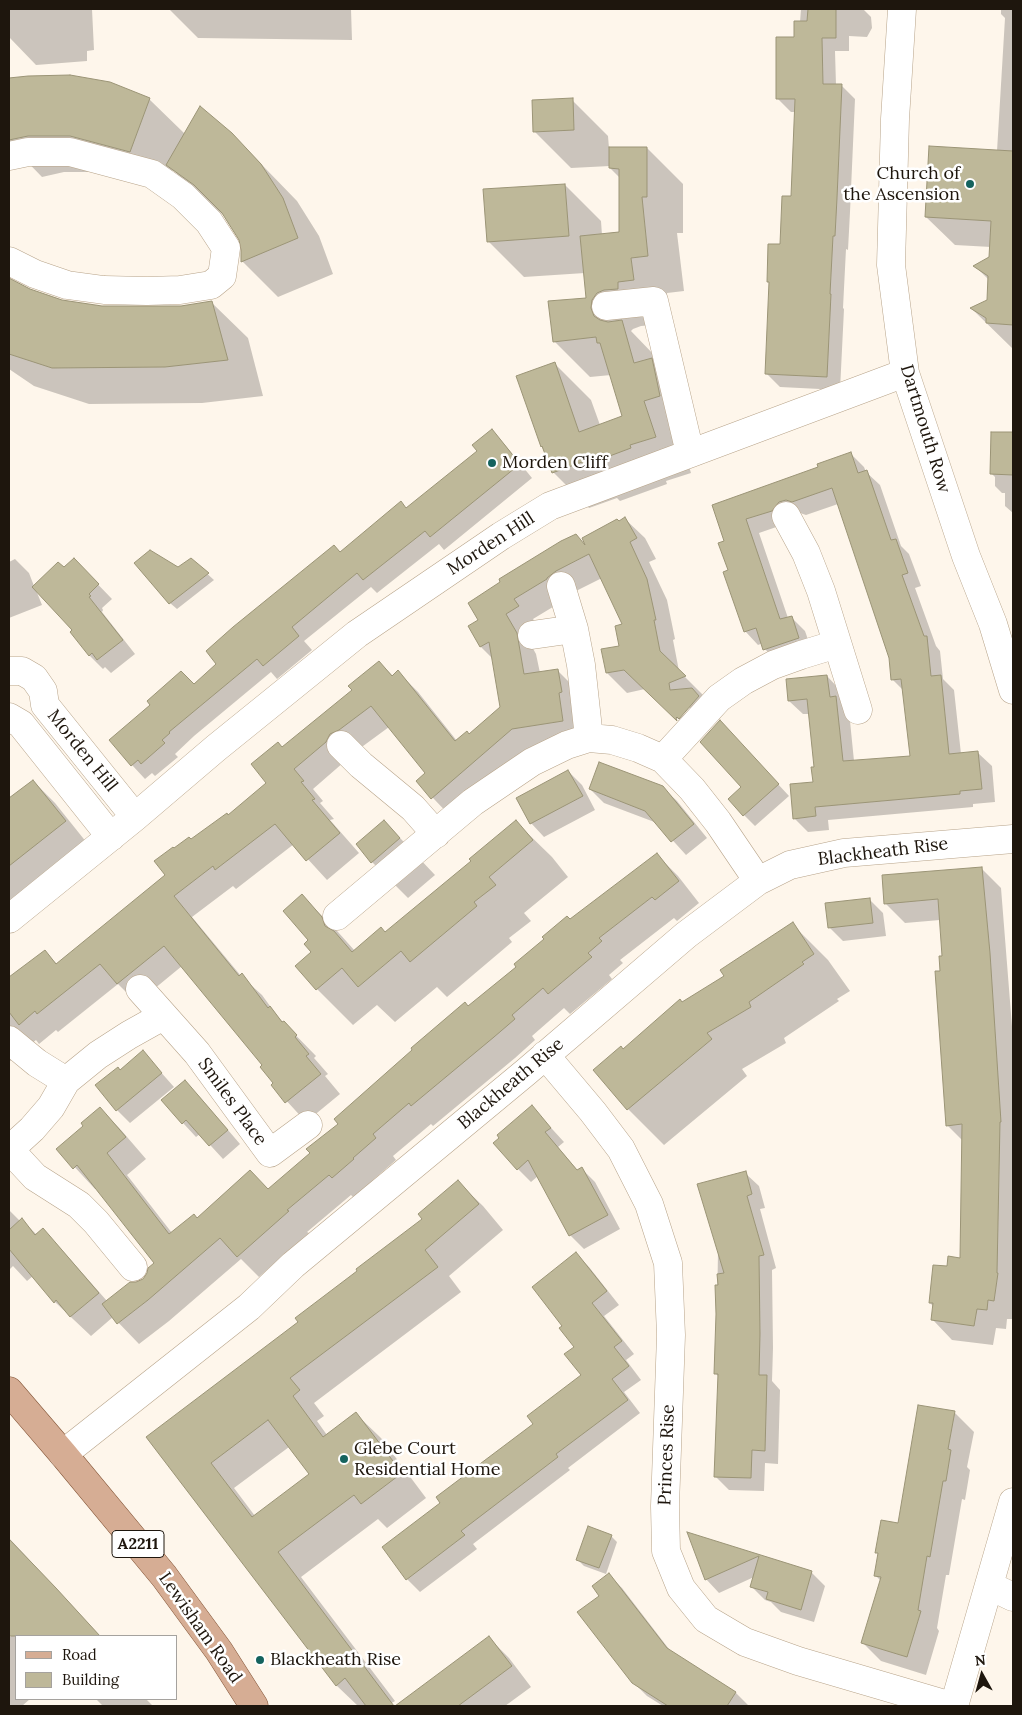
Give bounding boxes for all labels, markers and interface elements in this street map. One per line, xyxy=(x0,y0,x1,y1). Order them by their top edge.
place label: Church of the Ascension xyxy=(843,163,960,205)
marker: Church of the Ascension xyxy=(964,178,976,190)
street label: Dartmouth Row xyxy=(895,362,955,496)
place label: Morden Cliff xyxy=(502,452,608,474)
marker: Morden Cliff xyxy=(486,457,498,469)
street label: Morden Hill xyxy=(443,508,539,580)
street label: Morden Hill xyxy=(42,706,122,796)
street label: Blackheath Rise xyxy=(817,833,949,871)
street label: Blackheath Rise xyxy=(454,1034,568,1134)
street label: Smiles Place xyxy=(193,1054,271,1150)
street label: Princes Rise xyxy=(654,1404,680,1506)
place label: Glebe Court Residential Home xyxy=(354,1438,501,1480)
marker: Glebe Court Residential Home xyxy=(338,1453,350,1465)
road number: A2211 xyxy=(112,1530,164,1558)
street label: Lewisham Road xyxy=(154,1568,246,1688)
legend xyxy=(15,1635,178,1700)
text: Road xyxy=(62,1645,97,1664)
place label: Blackheath Rise xyxy=(270,1649,401,1671)
north arrow xyxy=(957,1650,1007,1700)
text: N xyxy=(974,1651,987,1670)
marker: Blackheath Rise xyxy=(254,1654,266,1666)
text: Building xyxy=(62,1670,119,1689)

